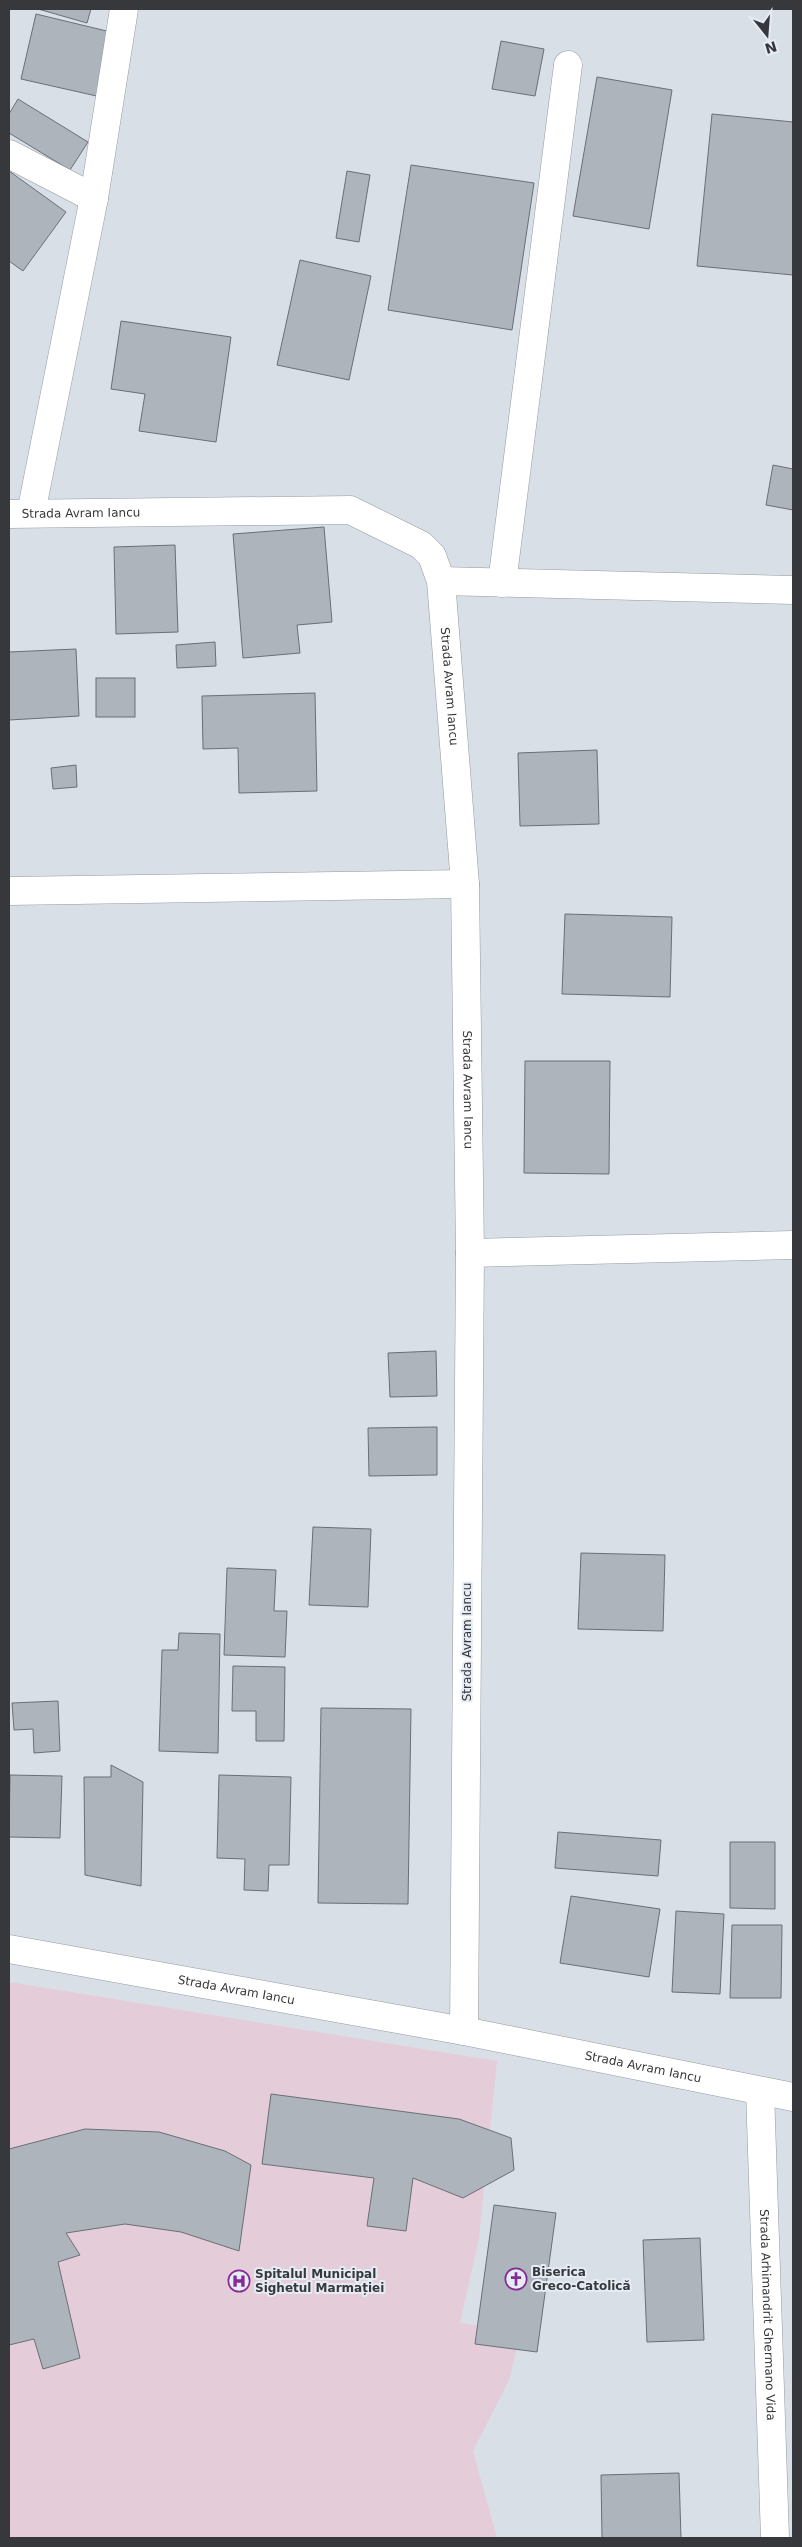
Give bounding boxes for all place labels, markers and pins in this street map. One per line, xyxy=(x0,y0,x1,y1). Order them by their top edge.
place label: Biserica Greco-Catolică xyxy=(532,2265,631,2293)
place label: Spitalul Municipal Sighetul Marmației xyxy=(255,2267,384,2295)
church icon: Biserica Greco-Catolică xyxy=(504,2267,528,2291)
hospital icon: Spitalul Municipal Sighetul Marmației xyxy=(227,2269,251,2293)

